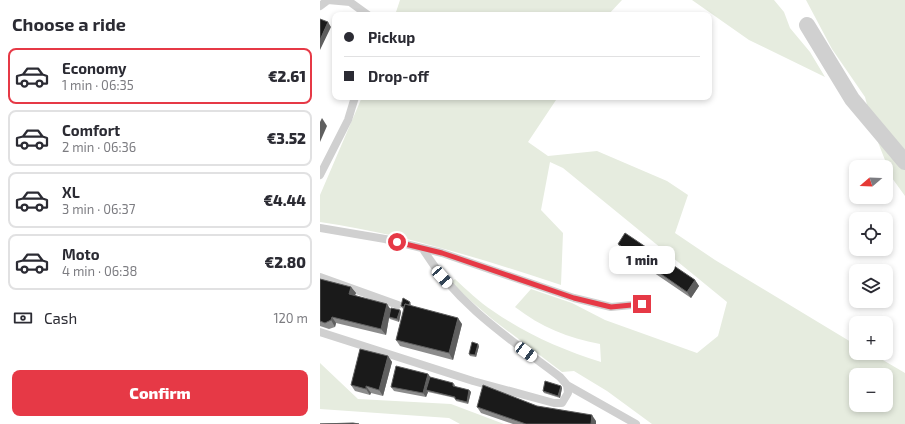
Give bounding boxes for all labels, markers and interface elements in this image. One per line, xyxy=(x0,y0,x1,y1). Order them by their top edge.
text: Choose a ride xyxy=(12,13,126,35)
text: Pickup xyxy=(368,28,415,46)
icon: car xyxy=(14,58,50,94)
text: Economy xyxy=(62,59,127,77)
text: €2.61 xyxy=(268,67,306,85)
text: Drop-off xyxy=(368,67,429,85)
text: 1 min · 06:35 xyxy=(62,77,134,93)
icon: car xyxy=(14,120,50,156)
text: Comfort xyxy=(62,121,120,139)
text: €3.52 xyxy=(267,129,306,147)
text: 2 min · 06:36 xyxy=(62,139,136,155)
north arrow xyxy=(849,160,893,204)
map controls xyxy=(849,160,893,412)
icon: car xyxy=(14,182,50,218)
text: XL xyxy=(62,183,80,201)
text: €4.44 xyxy=(263,191,306,209)
text: 3 min · 06:37 xyxy=(62,201,135,217)
button: locate xyxy=(849,212,893,256)
route start xyxy=(388,233,406,251)
icon: car xyxy=(14,244,50,280)
text: Moto xyxy=(62,245,100,263)
callout: 1 min xyxy=(609,246,675,274)
text: 1 min xyxy=(626,252,658,268)
text: €2.80 xyxy=(265,253,306,271)
text: 4 min · 06:38 xyxy=(62,263,137,279)
car xyxy=(430,264,454,290)
button: layers xyxy=(849,264,893,308)
route end xyxy=(633,295,651,313)
icon: cash xyxy=(12,307,34,329)
text: Cash xyxy=(44,309,77,327)
text: 120 m xyxy=(273,310,308,326)
button: + xyxy=(849,316,893,360)
car xyxy=(513,340,539,364)
button: − xyxy=(849,368,893,412)
button: Confirm xyxy=(12,370,308,416)

